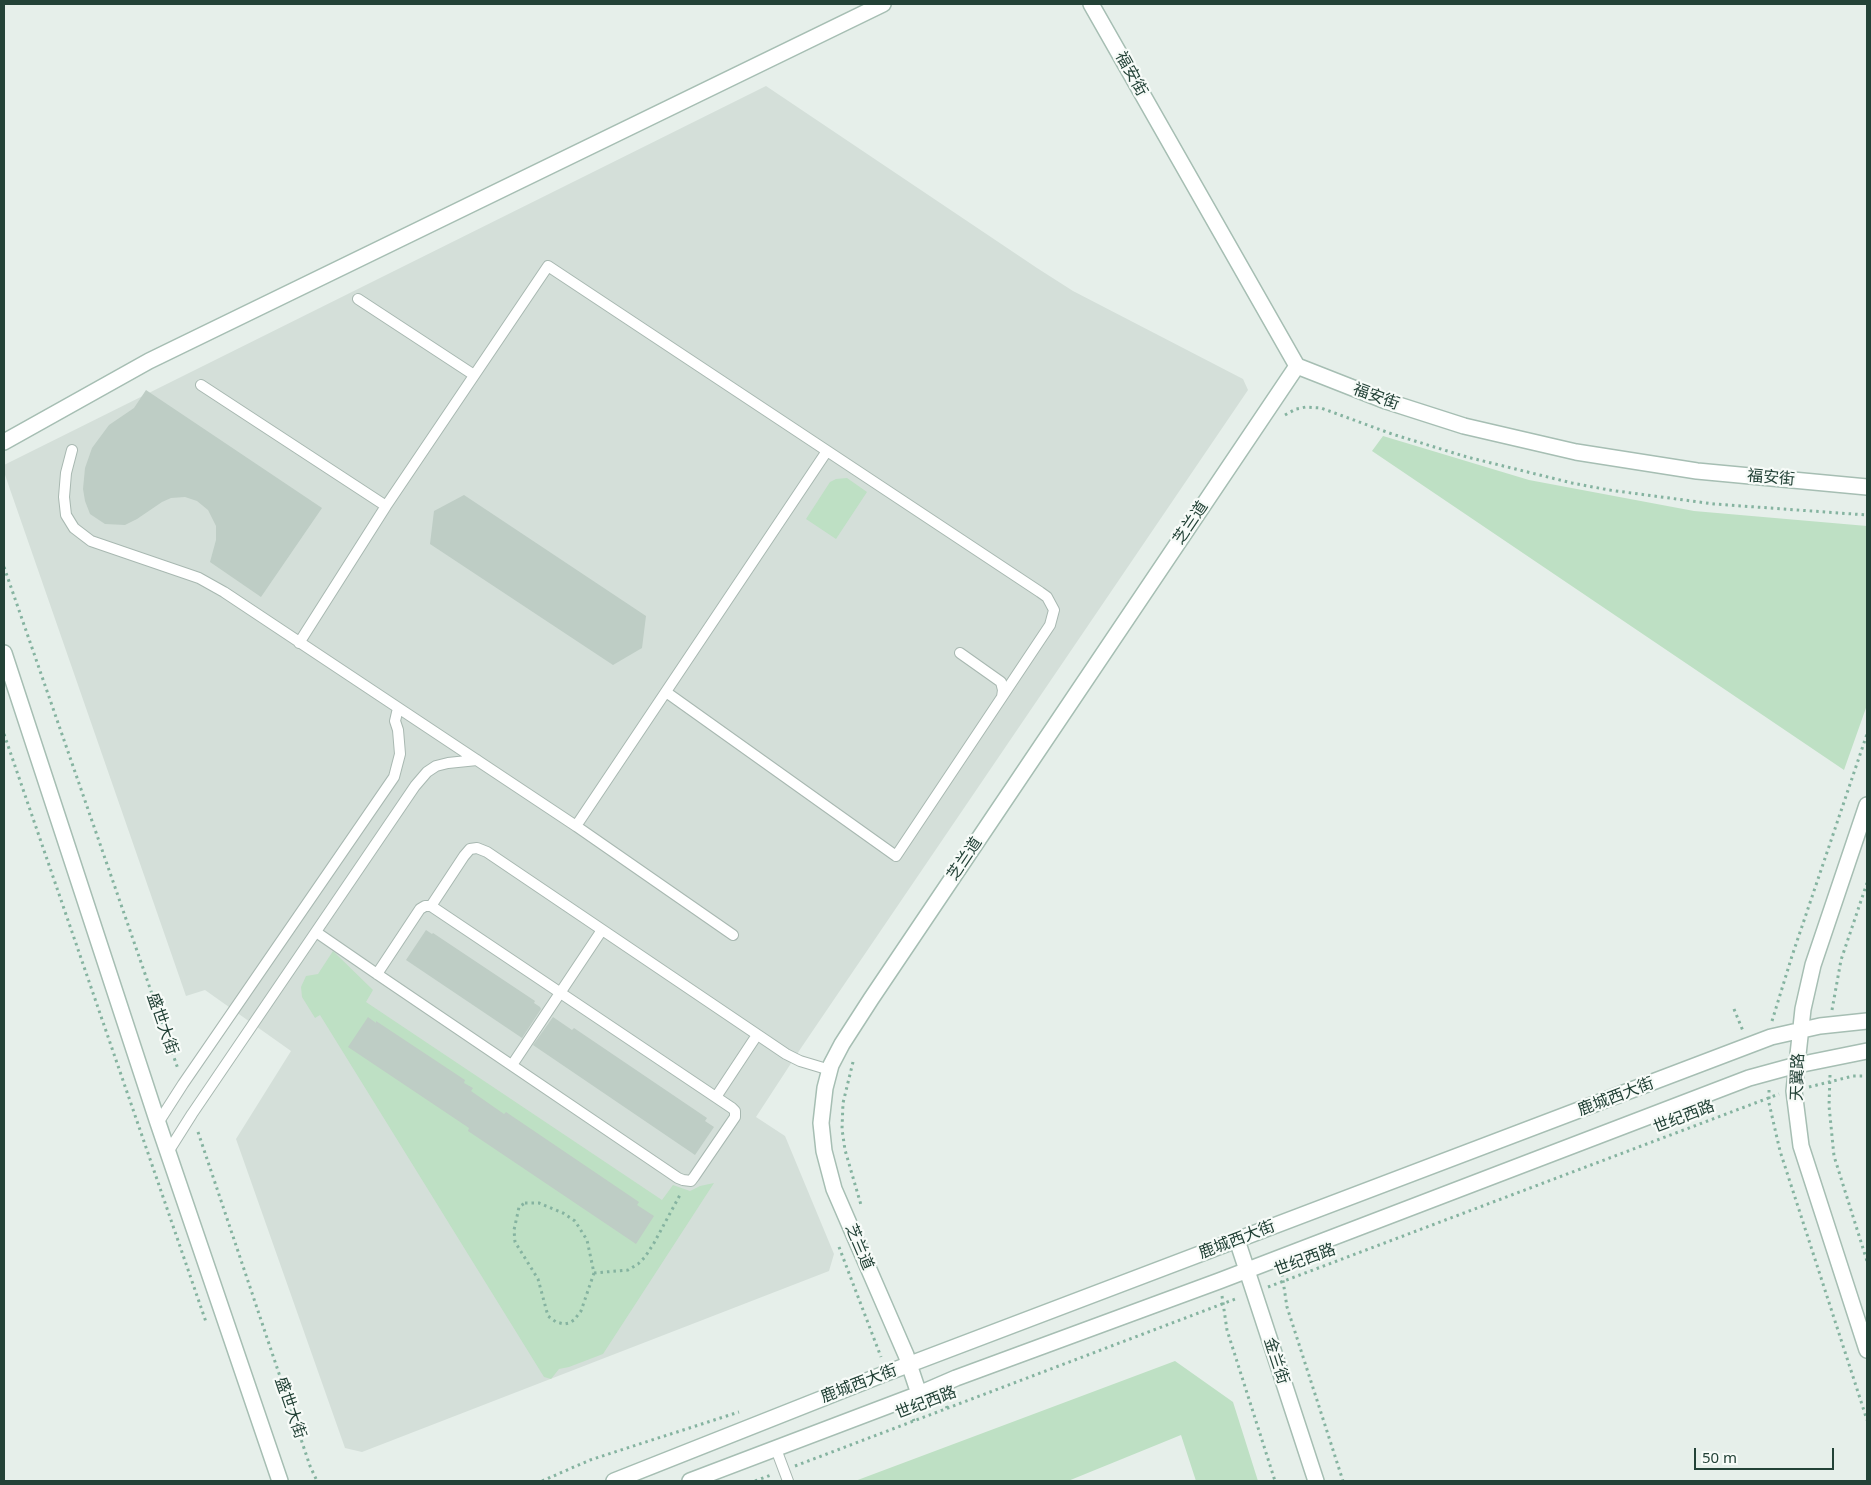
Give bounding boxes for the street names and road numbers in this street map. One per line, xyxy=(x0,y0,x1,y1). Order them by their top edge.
street label: 福安街 xyxy=(1111,48,1151,100)
street label: 福安街 xyxy=(1350,380,1402,414)
street label: 福安街 xyxy=(1746,466,1796,490)
street label: 芝兰道 xyxy=(1170,498,1212,548)
street label: 芝兰道 xyxy=(944,834,986,884)
street label: 盛世大街 xyxy=(143,991,181,1057)
street label: 天翼路 xyxy=(1788,1053,1808,1101)
street label: 鹿城西大街 xyxy=(1575,1074,1657,1120)
street label: 世纪西路 xyxy=(1651,1097,1717,1137)
street label: 鹿城西大街 xyxy=(1196,1217,1278,1263)
street label: 芝兰道 xyxy=(841,1221,877,1273)
street label: 世纪西路 xyxy=(1272,1240,1338,1280)
street label: 金兰街 xyxy=(1259,1335,1293,1387)
street label: 鹿城西大街 xyxy=(818,1361,900,1407)
street label: 盛世大街 xyxy=(271,1375,309,1441)
street label: 世纪西路 xyxy=(893,1383,959,1423)

